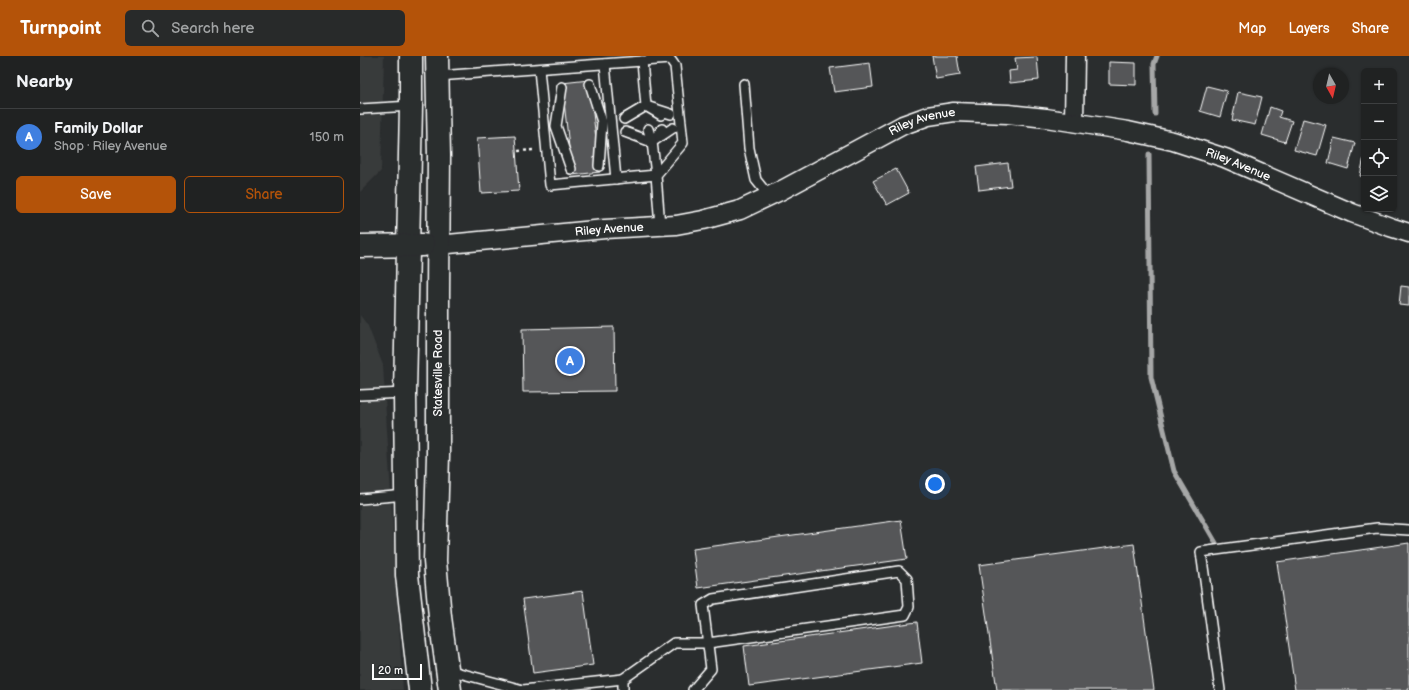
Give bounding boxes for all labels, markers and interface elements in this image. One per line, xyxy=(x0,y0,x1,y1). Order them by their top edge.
search box xyxy=(125,10,405,46)
text: Turnpoint xyxy=(20,17,101,40)
icon: search xyxy=(139,17,161,39)
text: Search here xyxy=(171,19,254,38)
text: Map xyxy=(1238,20,1266,37)
text: Layers xyxy=(1288,20,1330,37)
text: Share xyxy=(1352,20,1389,37)
north arrow xyxy=(1313,68,1349,104)
map controls xyxy=(1361,68,1397,212)
button: + xyxy=(1361,68,1397,104)
text: Nearby xyxy=(16,72,73,92)
button: − xyxy=(1361,104,1397,140)
street label: Riley Avenue xyxy=(886,105,956,139)
text: Family Dollar xyxy=(54,119,143,138)
text: A xyxy=(25,129,33,145)
text: 150 m xyxy=(310,129,344,145)
text: Shop · Riley Avenue xyxy=(54,138,167,154)
button: locate xyxy=(1361,140,1397,176)
street label: Riley Avenue xyxy=(1203,145,1273,185)
button: Save xyxy=(16,176,176,213)
button: Share xyxy=(184,176,344,213)
button: layers xyxy=(1361,176,1397,212)
street label: Riley Avenue xyxy=(574,220,644,240)
street label: Statesville Road xyxy=(431,329,446,416)
pin: A xyxy=(557,346,583,376)
your location xyxy=(925,474,945,494)
scale bar xyxy=(372,662,422,681)
text: 20 m xyxy=(378,664,403,677)

